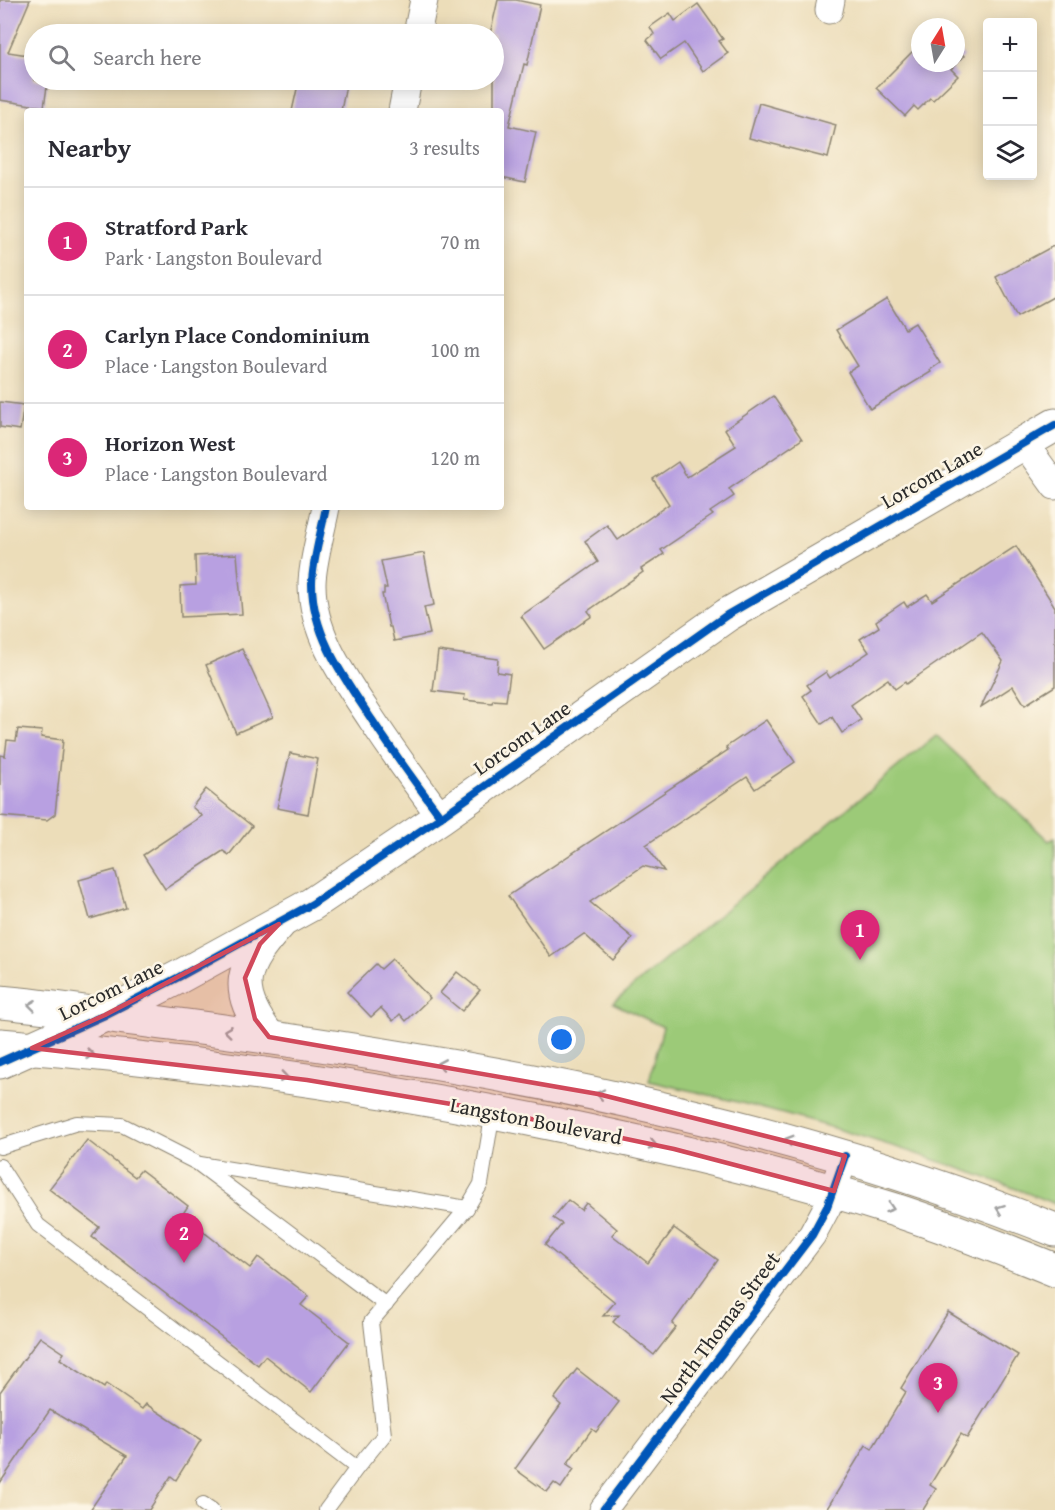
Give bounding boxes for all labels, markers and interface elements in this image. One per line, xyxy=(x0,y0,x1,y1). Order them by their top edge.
north arrow xyxy=(911,18,965,72)
map controls xyxy=(983,18,1037,180)
button: + xyxy=(983,18,1037,72)
search box xyxy=(24,24,504,90)
icon: search xyxy=(45,41,78,74)
text: Search here xyxy=(93,41,202,73)
button: − xyxy=(983,72,1037,126)
button: layers xyxy=(983,126,1037,180)
text: Nearby xyxy=(48,128,131,167)
text: 3 results xyxy=(409,133,480,162)
text: Stratford Park xyxy=(105,211,248,243)
text: 1 xyxy=(62,227,73,256)
text: 70 m xyxy=(440,227,480,256)
text: Park · Langston Boulevard xyxy=(105,243,322,272)
text: Carlyn Place Condominium xyxy=(105,319,370,351)
text: 2 xyxy=(62,335,73,364)
text: 100 m xyxy=(430,335,480,364)
text: Place · Langston Boulevard xyxy=(105,351,328,380)
text: Horizon West xyxy=(105,427,235,459)
street label: Lorcom Lane xyxy=(875,433,989,516)
text: 3 xyxy=(62,443,73,472)
text: 120 m xyxy=(430,443,480,472)
text: Place · Langston Boulevard xyxy=(105,459,328,488)
street label: Lorcom Lane xyxy=(467,692,577,783)
pin: 1 xyxy=(840,910,880,960)
street label: Lorcom Lane xyxy=(53,951,168,1028)
one-way arrow xyxy=(27,1000,37,1012)
your location xyxy=(547,1025,576,1054)
one-way arrow xyxy=(223,1026,233,1038)
one-way arrow xyxy=(86,1047,95,1060)
one-way arrow xyxy=(437,1058,447,1071)
one-way arrow xyxy=(279,1070,288,1083)
one-way arrow xyxy=(595,1088,605,1101)
street label: Langston Boulevard xyxy=(447,1089,626,1153)
one-way arrow xyxy=(784,1135,795,1147)
one-way arrow xyxy=(648,1137,658,1150)
one-way arrow xyxy=(884,1201,895,1213)
one-way arrow xyxy=(996,1203,1006,1216)
pin: 2 xyxy=(164,1214,204,1263)
street label: North Thomas Street xyxy=(652,1244,788,1411)
pin: 3 xyxy=(918,1364,958,1413)

